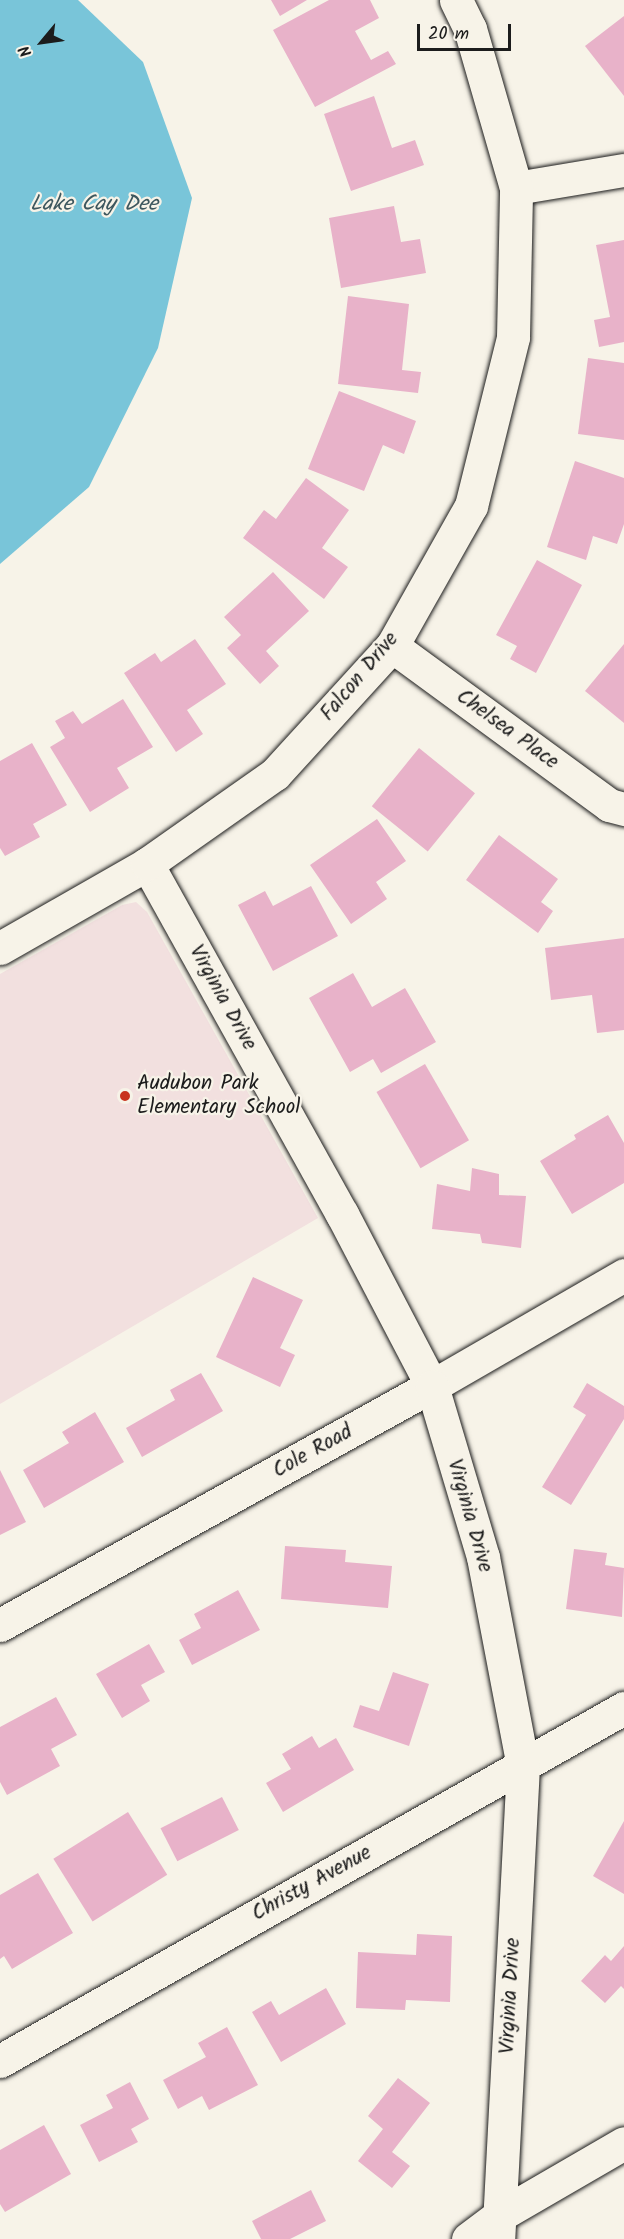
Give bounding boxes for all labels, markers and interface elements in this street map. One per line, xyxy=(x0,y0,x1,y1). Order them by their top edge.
north arrow xyxy=(12,12,72,72)
scale bar xyxy=(420,12,514,50)
text: 20 m xyxy=(428,20,469,49)
text: N xyxy=(12,40,39,61)
water label: Lake Cay Dee xyxy=(30,192,158,218)
street label: Falcon Drive xyxy=(316,627,404,727)
street label: Chelsea Place xyxy=(451,684,563,776)
street label: Virginia Drive xyxy=(183,941,261,1055)
place label: Audubon Park Elementary School xyxy=(137,1071,300,1121)
marker: Audubon Park Elementary School xyxy=(118,1089,132,1103)
street label: Cole Road xyxy=(269,1420,357,1484)
street label: Virginia Drive xyxy=(441,1457,497,1575)
street label: Christy Avenue xyxy=(248,1841,376,1927)
street label: Virginia Drive xyxy=(495,1937,527,2055)

